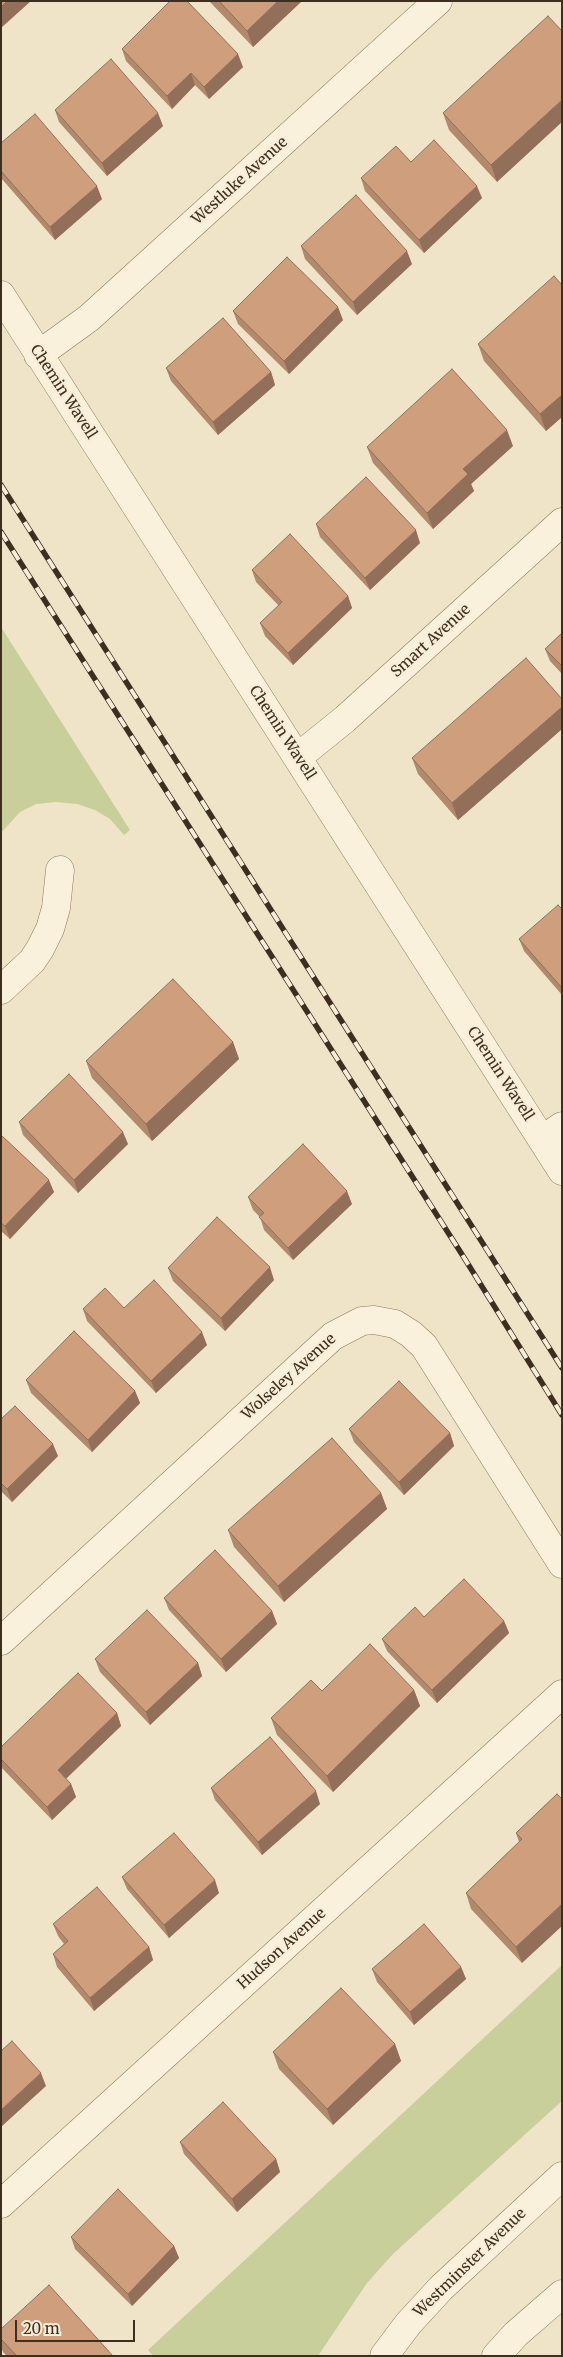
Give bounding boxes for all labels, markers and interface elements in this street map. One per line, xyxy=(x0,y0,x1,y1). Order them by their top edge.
street label: Westluke Avenue xyxy=(189,133,291,229)
street label: Chemin Wavell xyxy=(26,342,100,442)
street label: Smart Avenue xyxy=(388,601,474,681)
street label: Chemin Wavell xyxy=(245,683,319,783)
street label: Chemin Wavell xyxy=(463,1024,537,1124)
street label: Wolseley Avenue xyxy=(238,1330,340,1424)
street label: Hudson Avenue xyxy=(234,1905,330,1993)
street label: Westminster Avenue xyxy=(410,2205,530,2321)
scale bar xyxy=(18,2310,138,2342)
text: 20 m xyxy=(23,2319,60,2338)

